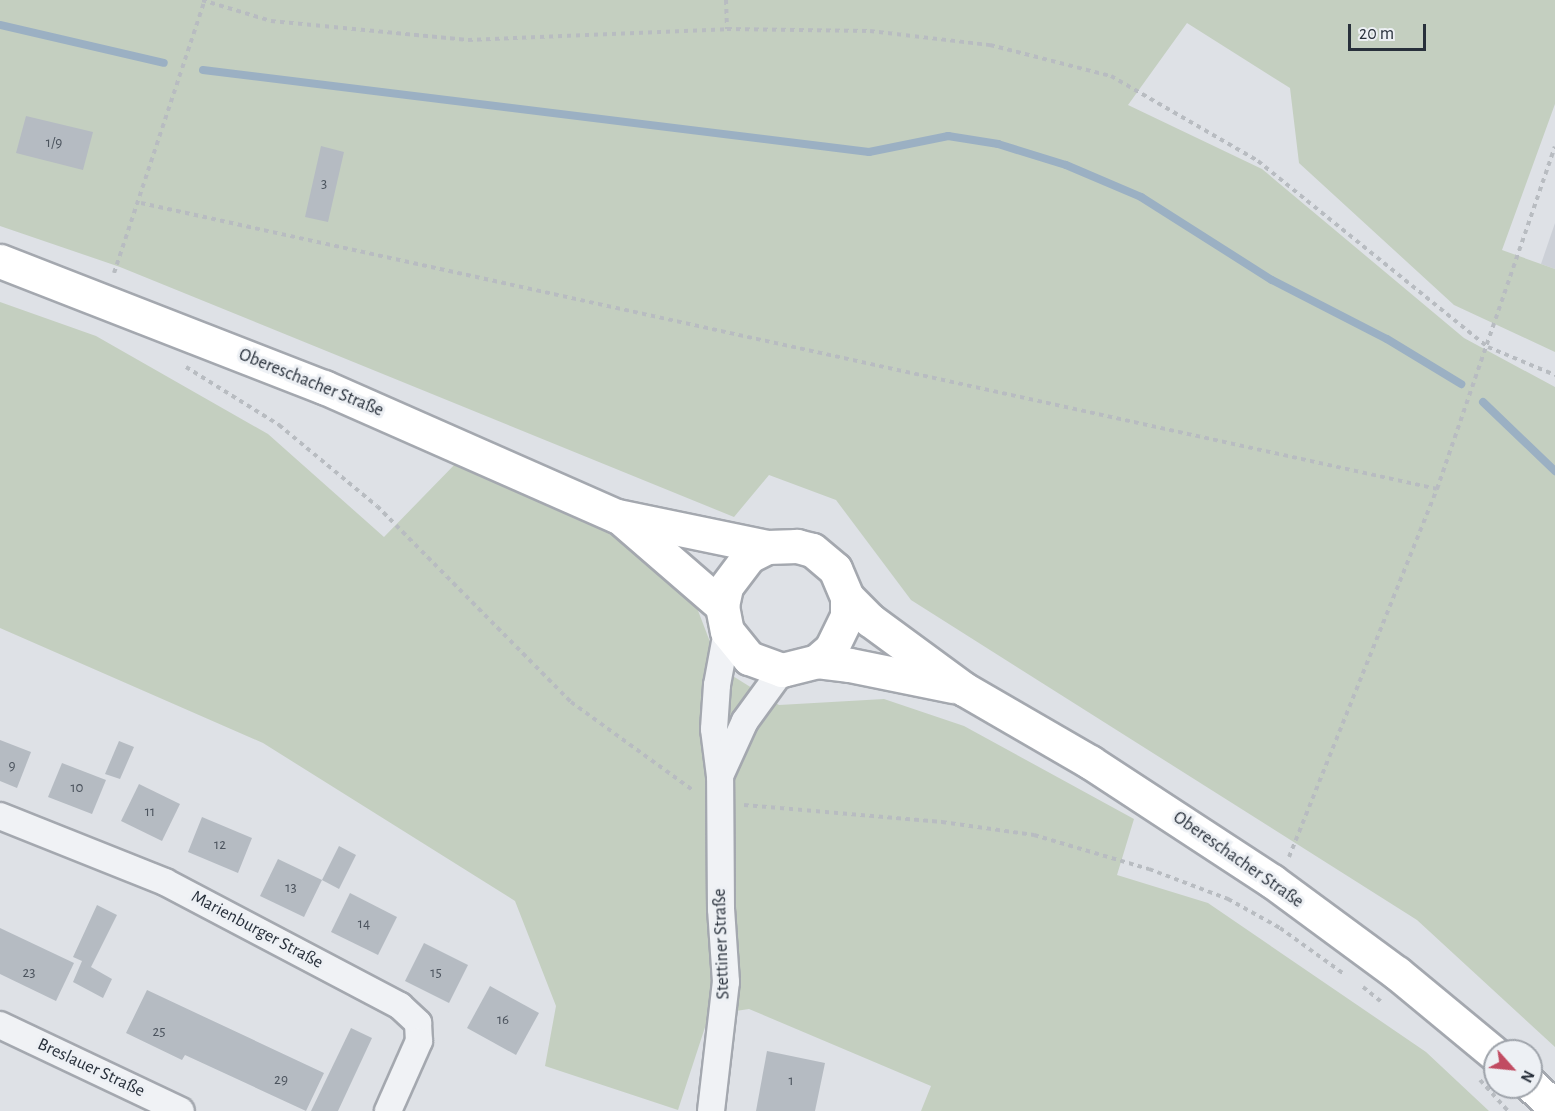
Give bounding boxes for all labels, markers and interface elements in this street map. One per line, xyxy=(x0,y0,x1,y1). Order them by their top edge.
scale bar xyxy=(1351,12,1429,50)
text: 20 m xyxy=(1359,25,1394,43)
house number: 1/9 xyxy=(46,134,62,152)
house number: 3 xyxy=(321,175,327,193)
street label: Obereschacher Straße xyxy=(235,344,387,422)
house number: 9 xyxy=(8,757,16,775)
house number: 10 xyxy=(70,779,84,797)
house number: 11 xyxy=(145,803,155,821)
street label: Obereschacher Straße xyxy=(1169,807,1307,913)
house number: 12 xyxy=(214,836,226,854)
house number: 13 xyxy=(285,879,297,897)
street label: Marienburger Straße xyxy=(187,886,327,974)
street label: Stettiner Straße xyxy=(709,888,735,1000)
house number: 14 xyxy=(358,915,370,933)
house number: 23 xyxy=(22,964,36,982)
house number: 15 xyxy=(430,964,442,982)
house number: 16 xyxy=(497,1011,509,1029)
house number: 25 xyxy=(152,1023,166,1041)
street label: Breslauer Straße xyxy=(34,1034,148,1102)
north arrow xyxy=(1483,1039,1543,1099)
text: N xyxy=(1518,1068,1537,1085)
house number: 29 xyxy=(274,1071,288,1089)
house number: 1 xyxy=(788,1072,794,1090)

